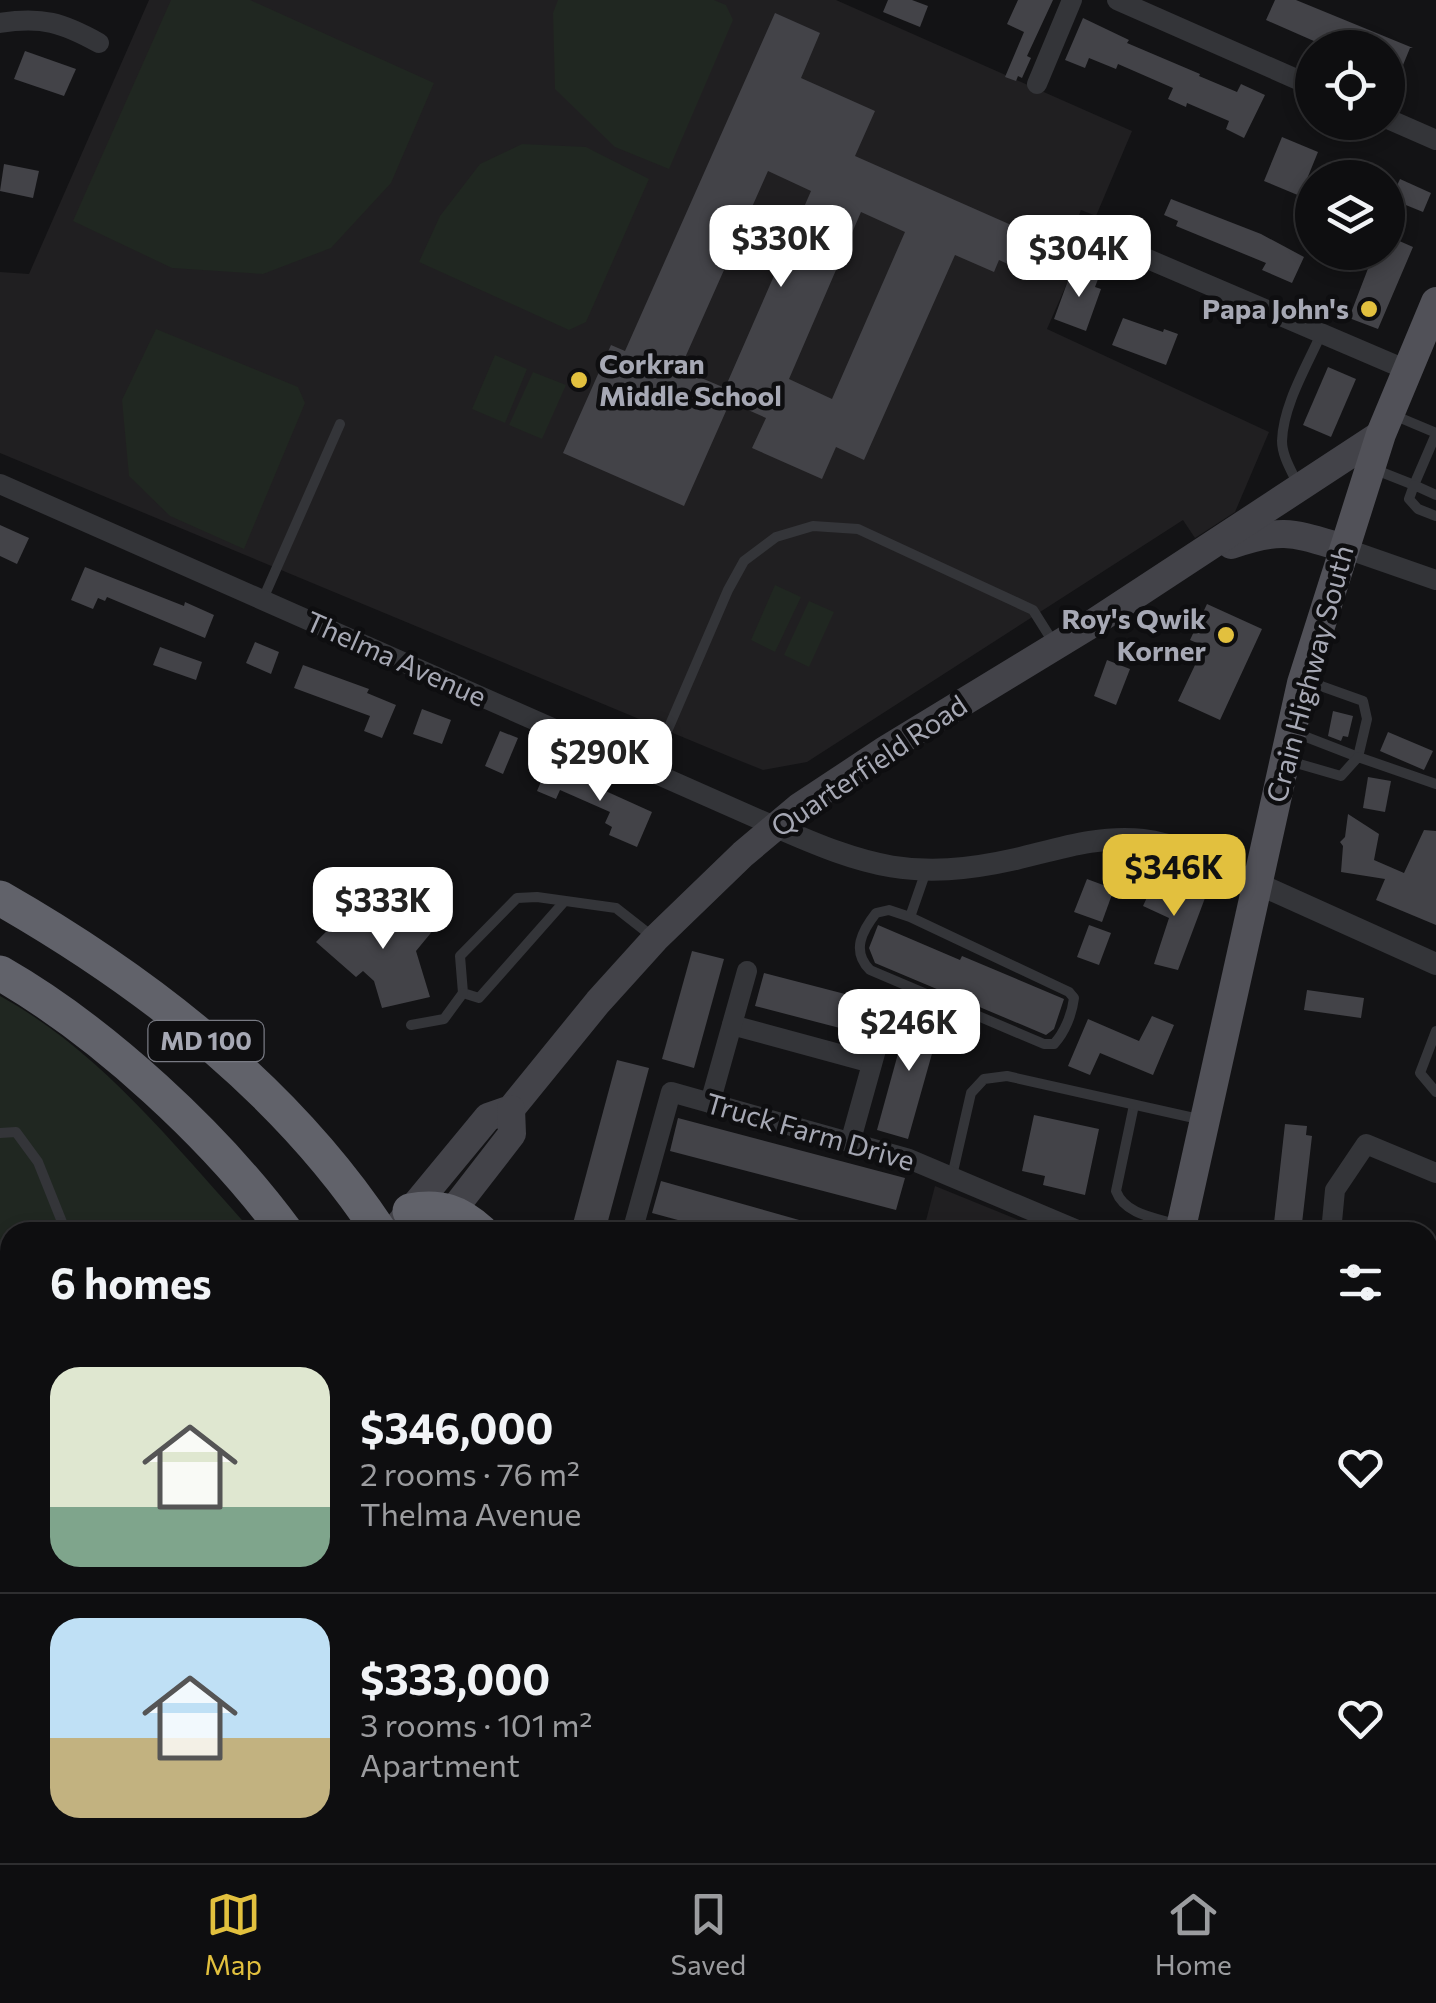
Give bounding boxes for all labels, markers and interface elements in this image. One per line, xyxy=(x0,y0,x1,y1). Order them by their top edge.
map controls xyxy=(1295,30,1405,270)
button: locate xyxy=(1295,30,1405,140)
button: layers xyxy=(1295,160,1405,270)
pin: $330K xyxy=(711,205,851,290)
pin: $304K xyxy=(1009,215,1149,300)
text: $330K xyxy=(731,217,831,257)
text: $304K xyxy=(1029,227,1129,267)
place label: Papa John's xyxy=(1202,291,1349,325)
marker: Papa John's xyxy=(1358,298,1380,320)
place label: Corkran Middle School xyxy=(599,346,782,412)
marker: Corkran Middle School xyxy=(568,369,590,391)
street label: Crain Highway South xyxy=(1258,541,1360,806)
place label: Roy's Qwik Korner xyxy=(1062,601,1206,667)
street label: Thelma Avenue xyxy=(301,603,492,713)
marker: Roy's Qwik Korner xyxy=(1215,624,1237,646)
street label: Quarterfield Road xyxy=(764,687,973,843)
pin: $290K xyxy=(530,719,670,804)
text: $290K xyxy=(550,731,650,771)
pin: $346K xyxy=(1104,834,1244,919)
text: $346K xyxy=(1125,846,1223,886)
pin: $333K xyxy=(313,867,453,952)
text: $333K xyxy=(335,879,431,919)
pin: $246K xyxy=(839,989,979,1074)
text: $246K xyxy=(860,1001,958,1041)
road number: MD 100 xyxy=(148,1021,264,1061)
street label: Truck Farm Drive xyxy=(702,1085,919,1177)
icon: filters xyxy=(1333,1255,1388,1310)
text: 6 homes xyxy=(50,1256,212,1308)
text: $346,000 xyxy=(360,1401,553,1453)
icon: home xyxy=(130,1407,250,1527)
icon: heart xyxy=(1333,1440,1388,1495)
text: 2 rooms · 76 m² xyxy=(360,1453,580,1493)
text: Thelma Avenue xyxy=(360,1493,581,1533)
text: $333,000 xyxy=(360,1652,550,1704)
icon: home xyxy=(130,1658,250,1778)
icon: heart xyxy=(1333,1691,1388,1746)
text: 3 rooms · 101 m² xyxy=(360,1704,592,1744)
text: Apartment xyxy=(360,1744,520,1784)
tab: Map xyxy=(204,1887,262,1981)
tab: Saved xyxy=(671,1887,746,1981)
tab: Home xyxy=(1155,1887,1232,1981)

